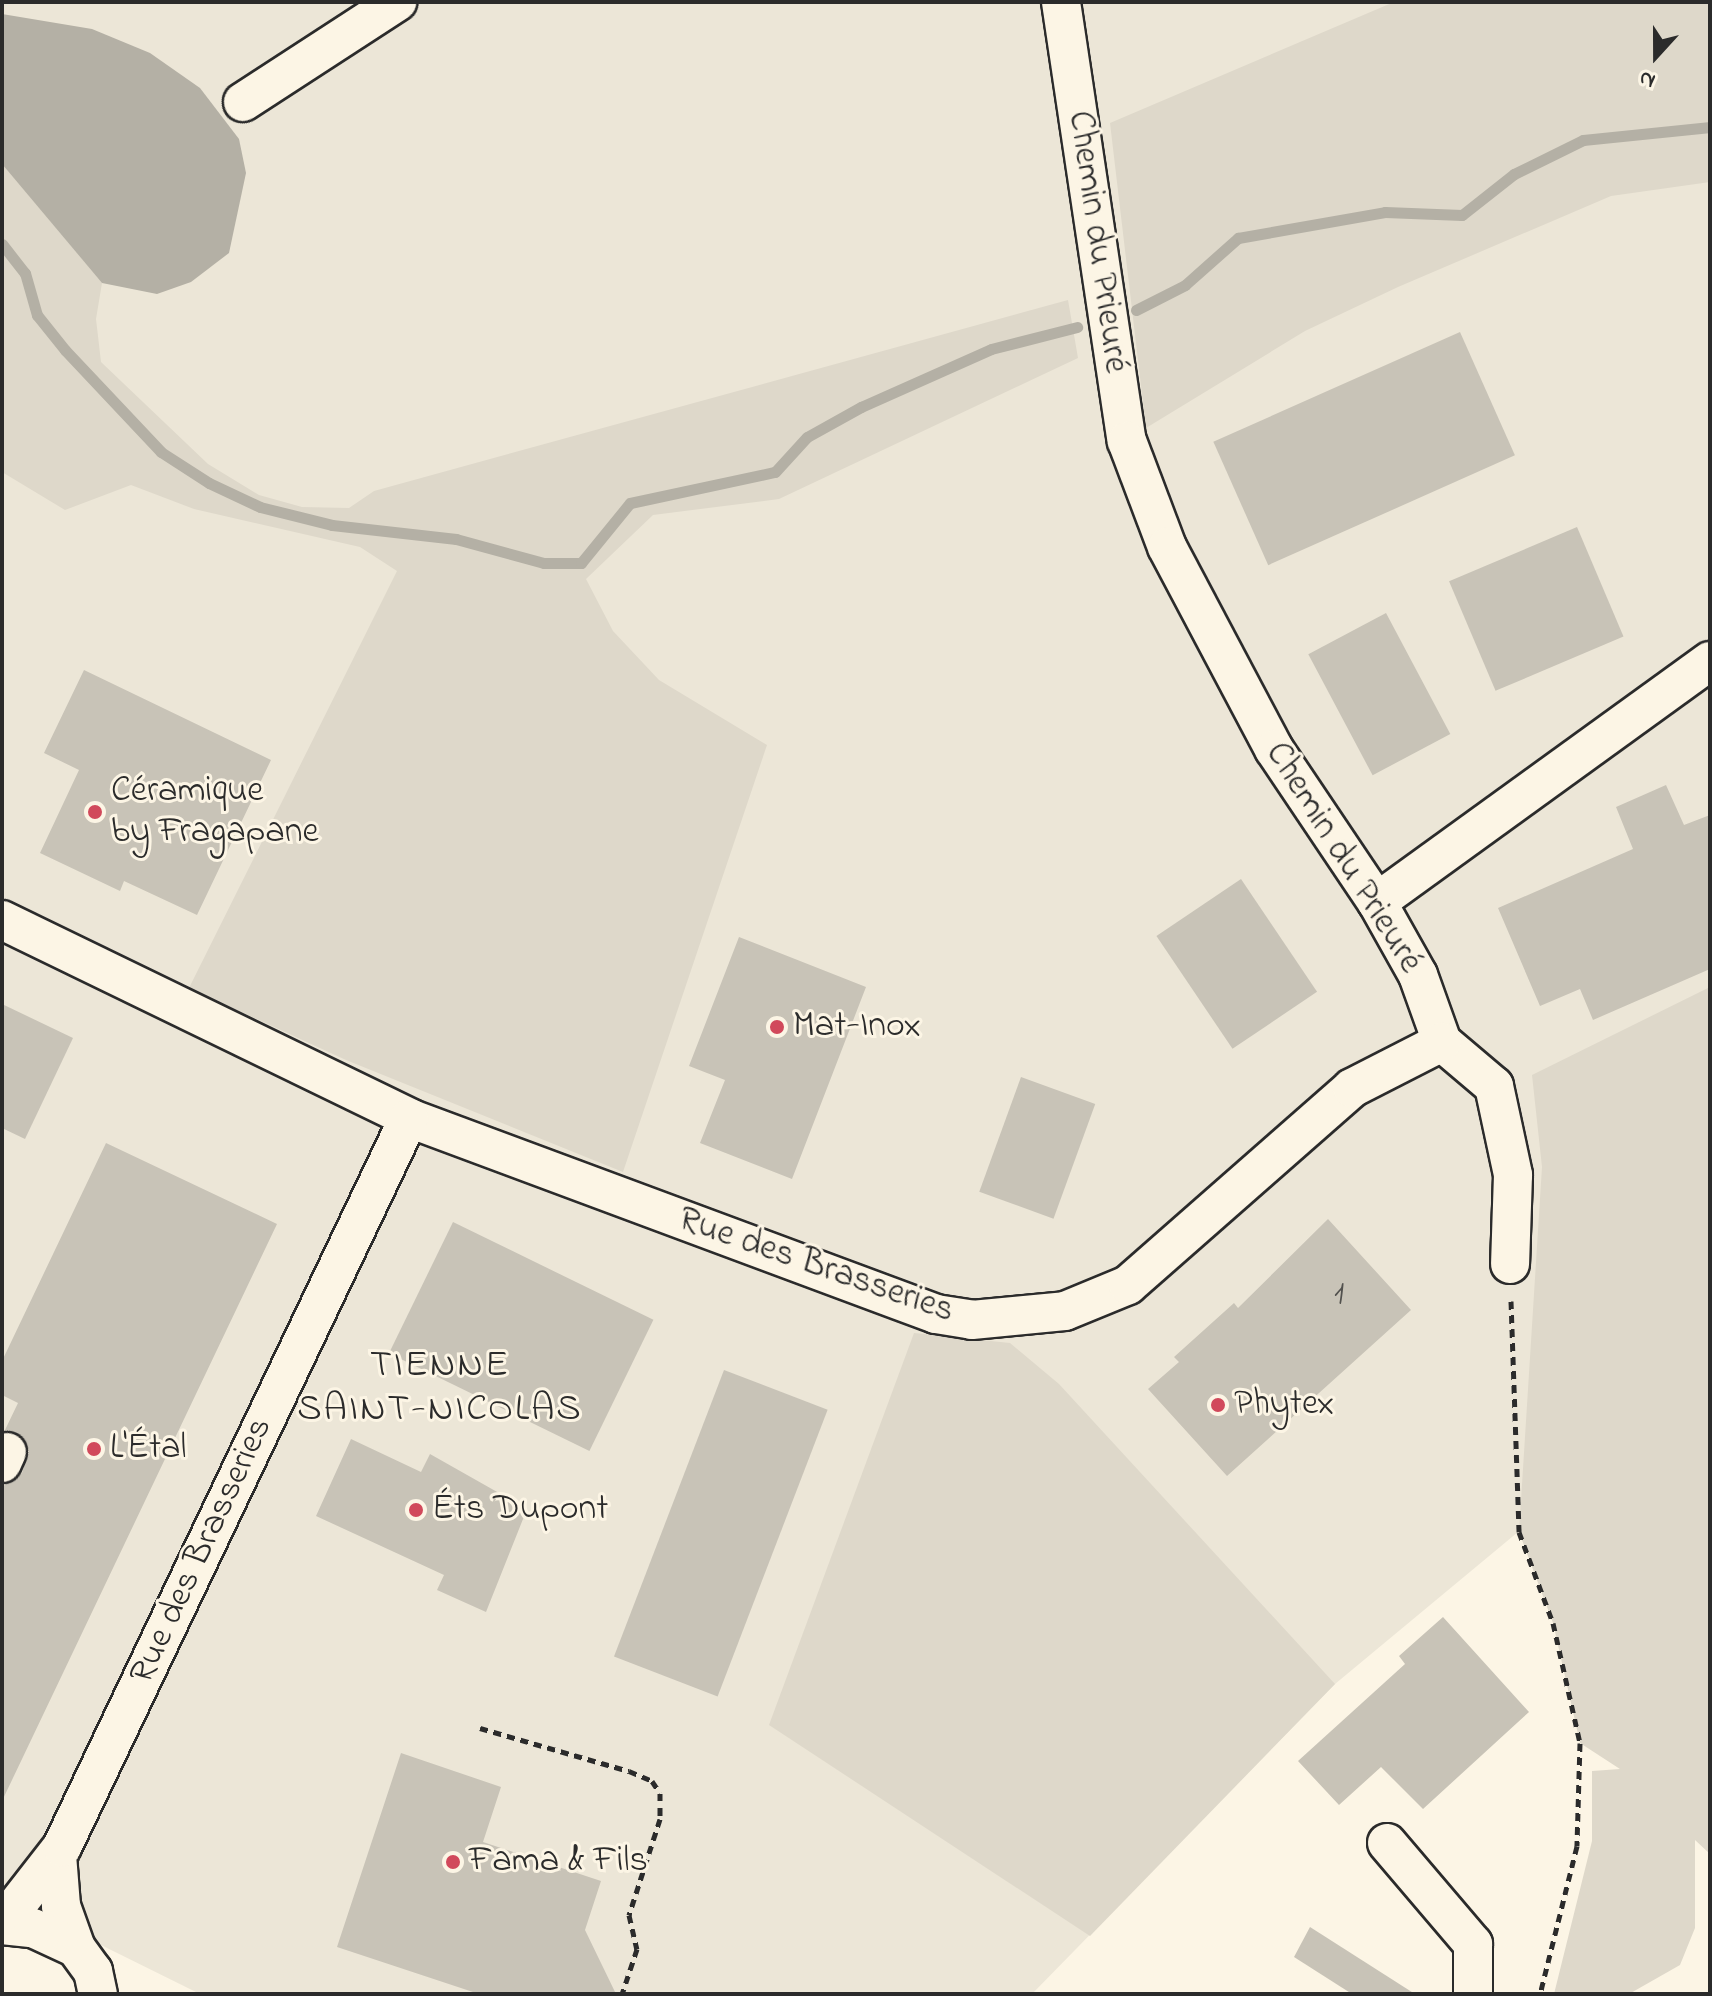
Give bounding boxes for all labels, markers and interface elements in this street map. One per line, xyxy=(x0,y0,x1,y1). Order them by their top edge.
north arrow xyxy=(1616,16,1696,96)
text: N xyxy=(1635,61,1660,96)
street label: Chemin du Prieuré xyxy=(1057,108,1137,376)
street label: Chemin du Prieuré xyxy=(1255,735,1431,981)
place label: Céramique by Fragapane xyxy=(111,769,319,854)
marker: Céramique by Fragapane xyxy=(86,803,104,821)
place label: Mat-Inox xyxy=(793,1005,921,1049)
marker: Mat-Inox xyxy=(768,1018,786,1036)
street label: Rue des Brasseries xyxy=(672,1199,960,1333)
house number: 1 xyxy=(1334,1277,1344,1315)
district label: TIENNE SAINT-NICOLAS xyxy=(297,1344,583,1434)
place label: Phytex xyxy=(1234,1383,1334,1427)
marker: Phytex xyxy=(1209,1396,1227,1414)
street label: Rue des Brasseries xyxy=(121,1411,283,1691)
place label: L'Étal xyxy=(110,1427,186,1471)
marker: L'Étal xyxy=(85,1440,103,1458)
place label: Éts Dupont xyxy=(432,1488,608,1532)
marker: Éts Dupont xyxy=(407,1501,425,1519)
place label: Fama & Fils xyxy=(469,1840,648,1884)
marker: Fama & Fils xyxy=(444,1853,462,1871)

